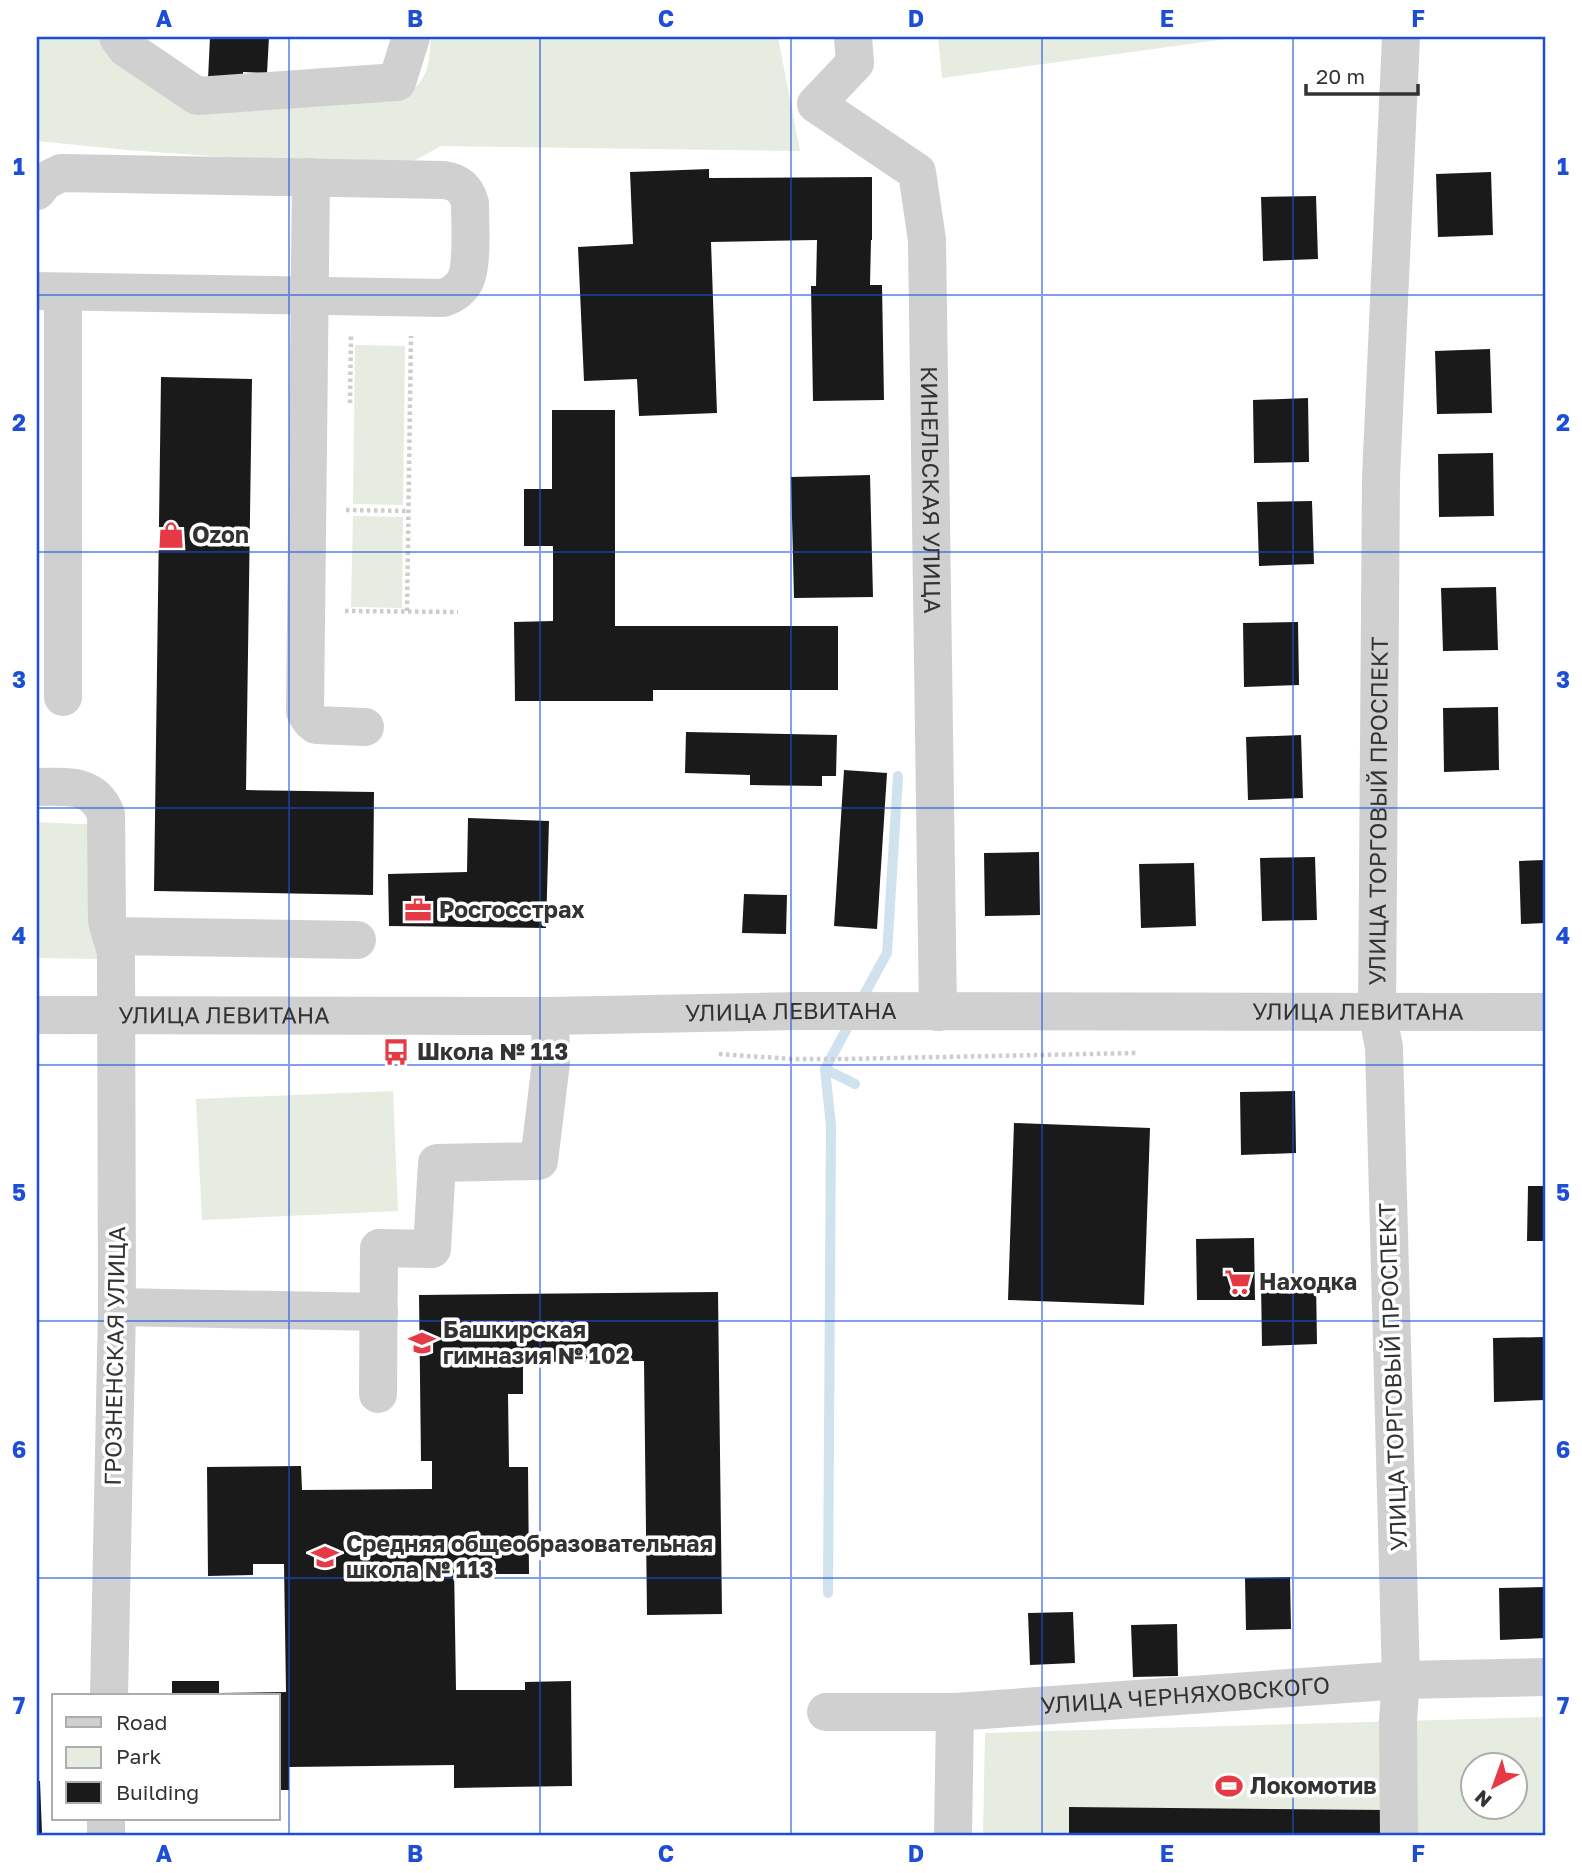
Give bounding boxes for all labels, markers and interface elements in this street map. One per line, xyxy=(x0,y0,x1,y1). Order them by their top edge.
text: A xyxy=(156,4,173,32)
text: B xyxy=(407,4,423,32)
text: C xyxy=(658,4,674,32)
text: D xyxy=(908,4,924,32)
text: E xyxy=(1160,4,1174,32)
text: F xyxy=(1411,4,1425,32)
scale bar xyxy=(1306,52,1418,96)
text: 20 m xyxy=(1316,63,1365,89)
text: 1 xyxy=(13,152,25,180)
text: 1 xyxy=(1557,152,1569,180)
street label: КИНЕЛЬСКАЯ УЛИЦА xyxy=(916,366,947,614)
text: 2 xyxy=(12,408,26,436)
text: 2 xyxy=(1556,408,1570,436)
shop icon: Ozon xyxy=(156,520,186,550)
place label: Ozon xyxy=(192,520,249,548)
street label: УЛИЦА ТОРГОВЫЙ ПРОСПЕКТ xyxy=(1362,637,1393,985)
text: 3 xyxy=(12,665,26,693)
text: 3 xyxy=(1556,665,1570,693)
office icon: Росгосстрах xyxy=(403,895,433,925)
place label: Росгосстрах xyxy=(439,895,585,923)
text: 4 xyxy=(12,921,26,949)
text: 4 xyxy=(1556,921,1570,949)
street label: УЛИЦА ЛЕВИТАНА xyxy=(685,996,897,1026)
street label: УЛИЦА ЛЕВИТАНА xyxy=(1252,997,1464,1025)
street label: УЛИЦА ЛЕВИТАНА xyxy=(118,1000,330,1029)
bus stop icon: Школа № 113 xyxy=(381,1037,411,1067)
place label: Школа № 113 xyxy=(417,1037,568,1065)
text: 5 xyxy=(12,1178,26,1206)
text: 5 xyxy=(1556,1178,1570,1206)
street label: УЛИЦА ТОРГОВЫЙ ПРОСПЕКТ xyxy=(1372,1202,1412,1552)
street label: ГРОЗНЕНСКАЯ УЛИЦА xyxy=(98,1226,130,1486)
supermarket icon: Находка xyxy=(1223,1267,1253,1297)
place label: Находка xyxy=(1259,1267,1357,1295)
place label: Башкирская гимназия № 102 xyxy=(443,1315,630,1369)
school or university icon: Башкирская гимназия № 102 xyxy=(407,1328,437,1358)
text: 6 xyxy=(12,1435,26,1463)
text: 6 xyxy=(1556,1435,1570,1463)
place label: Средняя общеобразовательная школа № 113 xyxy=(346,1529,713,1583)
school or university icon: Средняя общеобразовательная школа № 113 xyxy=(310,1542,340,1572)
street label: УЛИЦА ЧЕРНЯХОВСКОГО xyxy=(1040,1670,1331,1719)
text: 7 xyxy=(13,1691,25,1719)
text: 7 xyxy=(1557,1691,1569,1719)
legend xyxy=(52,1694,280,1820)
text: Road xyxy=(116,1709,167,1735)
text: Park xyxy=(116,1743,162,1769)
north arrow xyxy=(1460,1750,1530,1820)
sports icon: Локомотив xyxy=(1214,1771,1244,1801)
place label: Локомотив xyxy=(1250,1771,1377,1799)
text: Building xyxy=(116,1779,199,1805)
text: N xyxy=(1470,1786,1496,1813)
text: A xyxy=(156,1839,173,1867)
text: B xyxy=(407,1839,423,1867)
text: C xyxy=(658,1839,674,1867)
text: D xyxy=(908,1839,924,1867)
text: E xyxy=(1160,1839,1174,1867)
text: F xyxy=(1411,1839,1425,1867)

